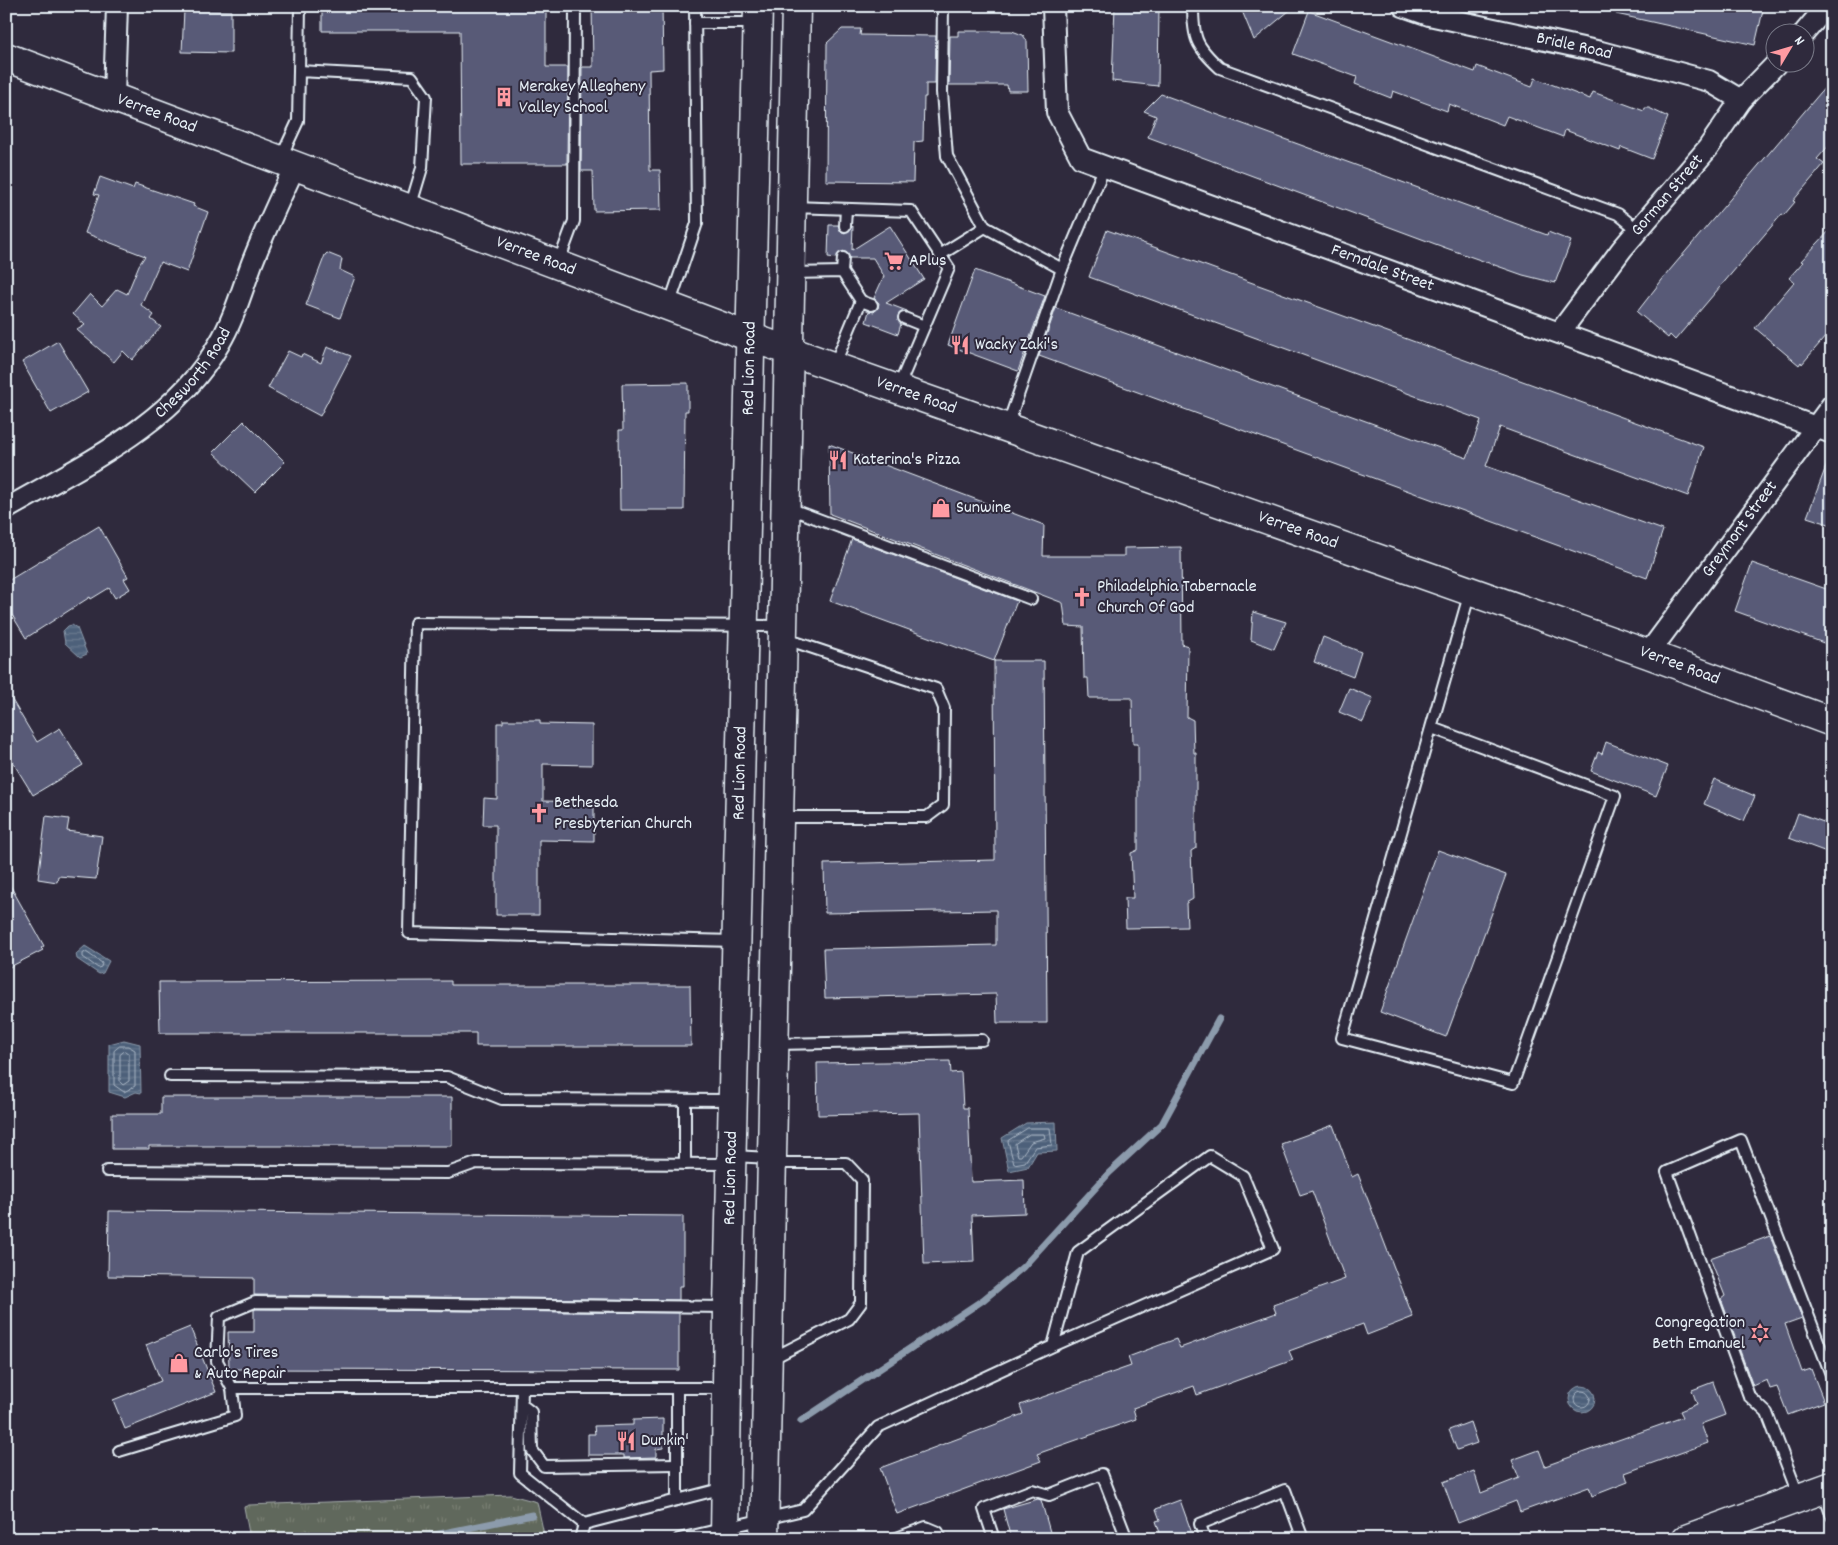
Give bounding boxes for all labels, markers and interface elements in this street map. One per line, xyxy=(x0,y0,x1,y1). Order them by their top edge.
north arrow xyxy=(1766,22,1816,72)
street label: Bridle Road xyxy=(1534,26,1615,67)
text: N xyxy=(1789,32,1809,50)
place label: Merakey Allegheny Valley School xyxy=(519,75,646,121)
building icon: Merakey Allegheny Valley School xyxy=(493,86,515,108)
street label: Verree Road xyxy=(113,87,200,140)
street label: Gorman Street xyxy=(1625,149,1710,242)
street label: Verree Road xyxy=(492,230,579,283)
street label: Ferndale Street xyxy=(1327,238,1438,299)
place label: APlus xyxy=(909,249,947,274)
supermarket icon: APlus xyxy=(883,250,905,272)
street label: Red Lion Road xyxy=(736,321,763,416)
street label: Chesworth Road xyxy=(149,324,238,425)
place label: Wacky Zaki's xyxy=(975,333,1058,358)
restaurant icon: Wacky Zaki's xyxy=(949,334,971,356)
street label: Verree Road xyxy=(872,370,960,421)
place label: Katerina's Pizza xyxy=(853,448,960,473)
restaurant icon: Katerina's Pizza xyxy=(827,449,849,471)
street label: Greymont Street xyxy=(1696,476,1784,583)
place label: Sunwine xyxy=(956,496,1011,521)
shop icon: Sunwine xyxy=(930,497,952,519)
street label: Verree Road xyxy=(1254,505,1342,556)
place label: Philadelphia Tabernacle Church Of God xyxy=(1097,575,1257,621)
church icon: Philadelphia Tabernacle Church Of God xyxy=(1071,586,1093,608)
street label: Verree Road xyxy=(1636,640,1723,692)
street label: Red Lion Road xyxy=(727,726,754,820)
place label: Bethesda Presbyterian Church xyxy=(554,791,692,837)
church icon: Bethesda Presbyterian Church xyxy=(528,802,550,824)
street label: Red Lion Road xyxy=(717,1131,745,1225)
place label: Congregation Beth Emanuel xyxy=(1652,1311,1746,1357)
synagogue icon: Congregation Beth Emanuel xyxy=(1749,1322,1771,1344)
place label: Carlo's Tires & Auto Repair xyxy=(194,1341,286,1387)
shop icon: Carlo's Tires & Auto Repair xyxy=(168,1352,190,1374)
place label: Dunkin' xyxy=(641,1429,689,1454)
restaurant icon: Dunkin' xyxy=(615,1430,637,1452)

